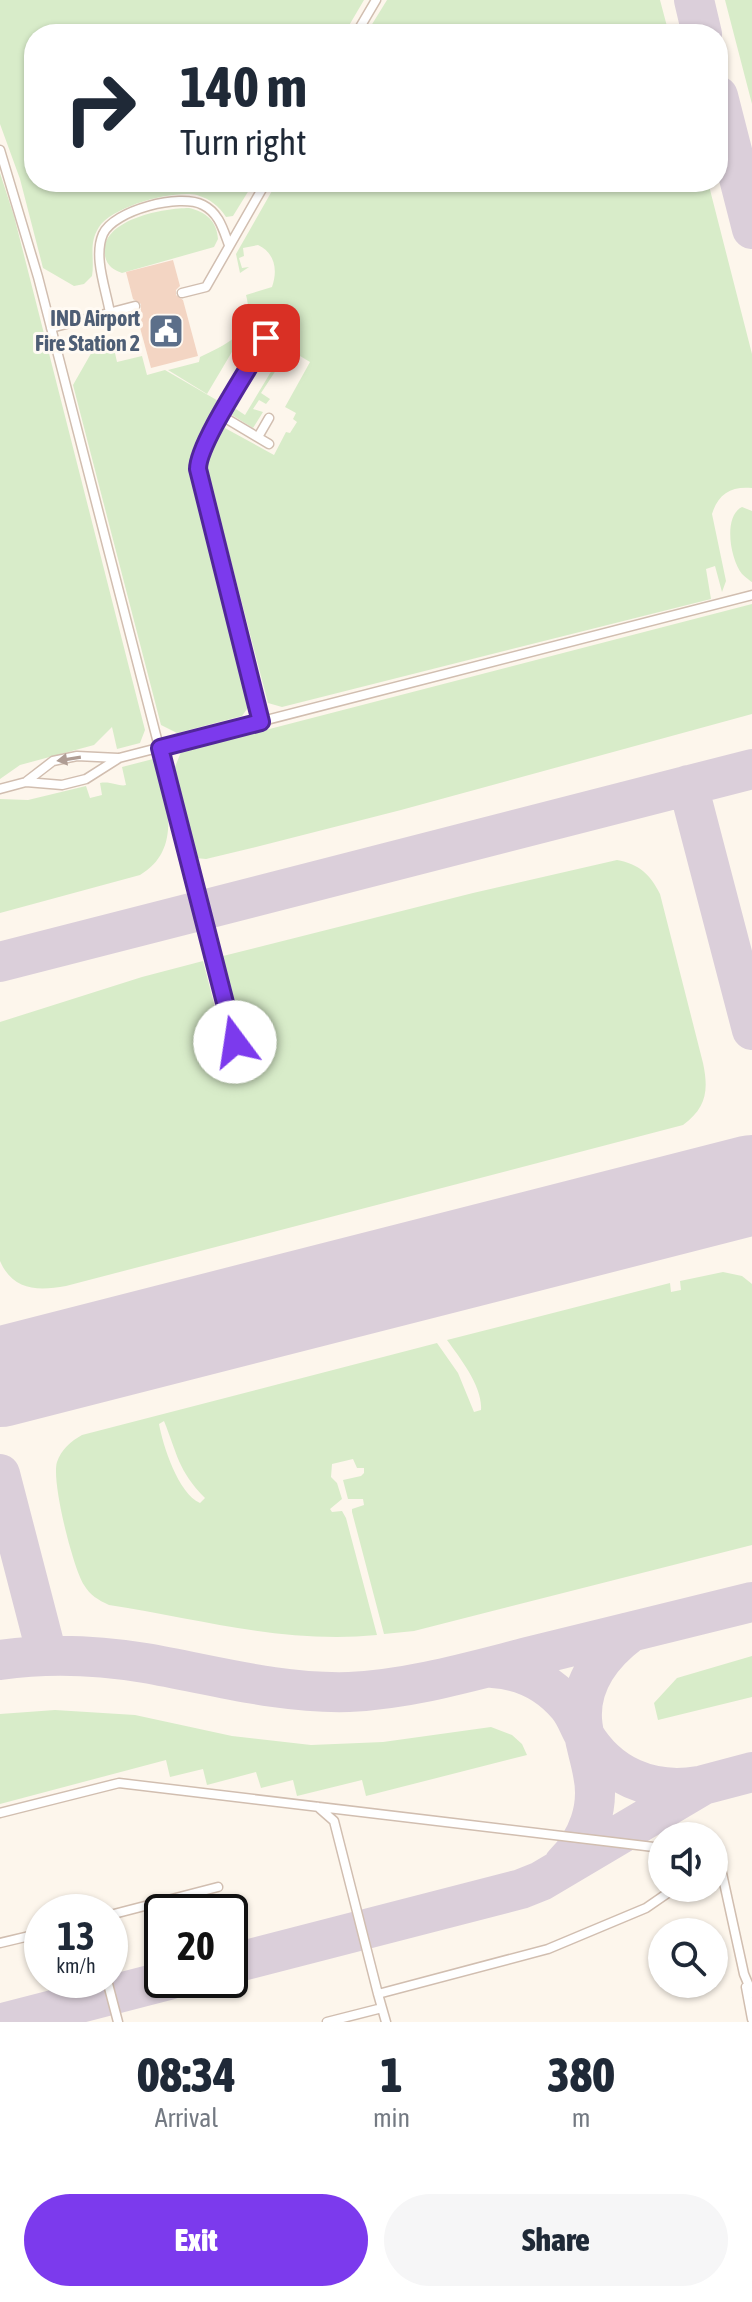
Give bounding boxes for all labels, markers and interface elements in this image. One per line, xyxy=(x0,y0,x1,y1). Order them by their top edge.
text: 140 m xyxy=(180,55,307,119)
icon: right xyxy=(48,56,152,160)
text: Turn right xyxy=(180,121,307,163)
pin xyxy=(232,304,300,372)
place label: IND Airport Fire Station 2 xyxy=(35,305,141,356)
public building icon: IND Airport Fire Station 2 xyxy=(147,312,185,350)
icon: arrive xyxy=(244,316,288,360)
one-way arrow xyxy=(56,753,81,765)
position arrow xyxy=(193,1000,277,1084)
map controls xyxy=(648,1822,728,1998)
button: sound xyxy=(648,1822,728,1902)
speed limit sign: 20 xyxy=(144,1894,248,1998)
text: 13 xyxy=(57,1913,95,1958)
button: search xyxy=(648,1918,728,1998)
text: km/h xyxy=(56,1954,96,1977)
text: 08:34 xyxy=(137,2047,236,2102)
text: 1 xyxy=(380,2047,403,2102)
text: 380 xyxy=(547,2047,615,2102)
text: Arrival xyxy=(155,2103,218,2133)
text: min xyxy=(373,2103,410,2133)
text: m xyxy=(572,2103,590,2133)
button: Exit xyxy=(24,2194,368,2286)
button: Share xyxy=(384,2194,728,2286)

